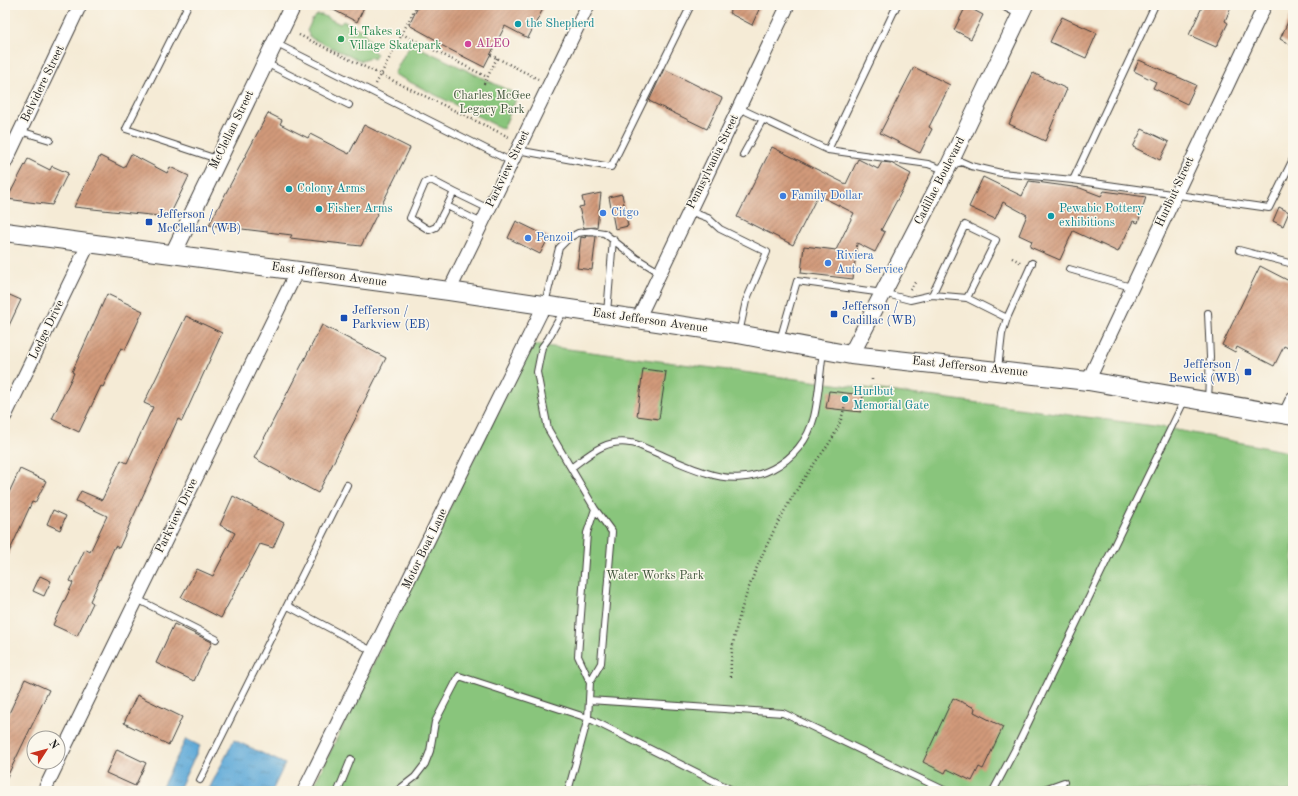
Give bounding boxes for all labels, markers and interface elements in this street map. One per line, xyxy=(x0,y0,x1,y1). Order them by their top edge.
place label: the Shepherd xyxy=(526,18,595,30)
marker: the Shepherd xyxy=(513,19,523,29)
place label: It Takes a Village Skatepark xyxy=(349,26,441,52)
marker: It Takes a Village Skatepark xyxy=(336,34,346,44)
place label: ALEO xyxy=(476,38,510,50)
marker: ALEO xyxy=(463,39,473,49)
street label: Belvidere Street xyxy=(19,44,67,124)
street label: McClellan Street xyxy=(208,89,256,171)
park label: Charles McGee Legacy Park xyxy=(453,90,531,116)
street label: Pennsylvania Street xyxy=(685,113,741,211)
street label: Parkview Street xyxy=(484,128,532,210)
street label: Cadillac Boulevard xyxy=(913,135,967,227)
street label: Hurlbut Street xyxy=(1154,155,1196,229)
place label: Colony Arms xyxy=(297,183,365,195)
marker: Colony Arms xyxy=(284,184,294,194)
place label: Family Dollar xyxy=(791,190,863,202)
marker: Family Dollar xyxy=(778,191,788,201)
place label: Fisher Arms xyxy=(327,203,393,215)
place label: Pewabic Pottery exhibitions xyxy=(1059,203,1144,229)
marker: Fisher Arms xyxy=(314,204,324,214)
place label: Citgo xyxy=(611,207,639,219)
marker: Citgo xyxy=(598,208,608,218)
place label: Jefferson / McClellan (WB) xyxy=(157,209,241,235)
marker: Pewabic Pottery exhibitions xyxy=(1046,211,1056,221)
marker: Jefferson / McClellan (WB) xyxy=(144,217,154,227)
place label: Penzoil xyxy=(536,232,573,244)
marker: Penzoil xyxy=(523,233,533,243)
place label: Riviera Auto Service xyxy=(836,250,904,276)
marker: Riviera Auto Service xyxy=(823,258,833,268)
street label: East Jefferson Avenue xyxy=(271,261,388,289)
street label: Lodge Drive xyxy=(27,298,67,362)
place label: Jefferson / Cadillac (WB) xyxy=(842,301,916,327)
place label: Jefferson / Parkview (EB) xyxy=(352,305,430,331)
street label: East Jefferson Avenue xyxy=(592,307,709,335)
marker: Jefferson / Cadillac (WB) xyxy=(829,309,839,319)
marker: Jefferson / Parkview (EB) xyxy=(339,313,349,323)
street label: East Jefferson Avenue xyxy=(911,355,1029,379)
place label: Jefferson / Bewick (WB) xyxy=(1169,359,1240,385)
marker: Jefferson / Bewick (WB) xyxy=(1243,367,1253,377)
place label: Hurlbut Memorial Gate xyxy=(853,386,930,412)
marker: Hurlbut Memorial Gate xyxy=(840,394,850,404)
street label: Parkview Drive xyxy=(154,476,200,555)
street label: Motor Boat Lane xyxy=(400,506,450,591)
park label: Water Works Park xyxy=(606,570,704,582)
north arrow xyxy=(26,730,66,770)
text: N xyxy=(46,738,60,752)

